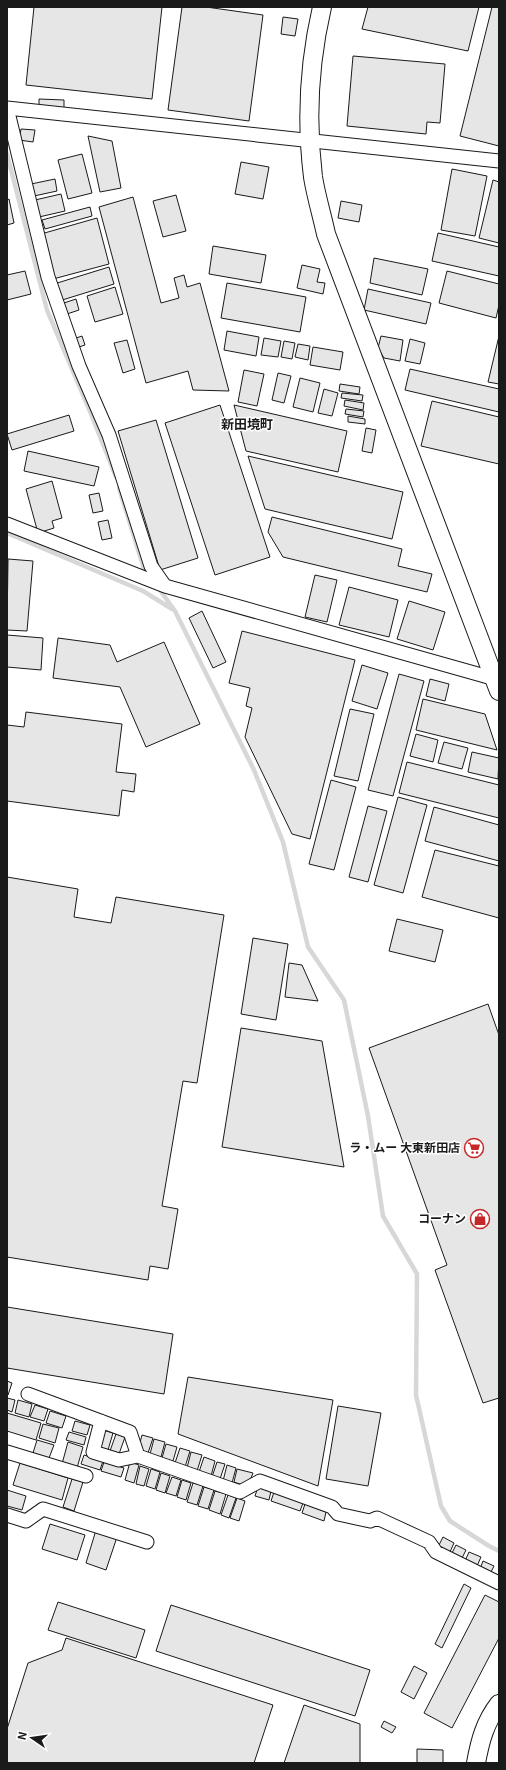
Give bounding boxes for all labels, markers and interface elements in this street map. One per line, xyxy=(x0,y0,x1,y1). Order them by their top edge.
district label: 新田境町 xyxy=(221,414,273,433)
supermarket icon: ラ・ムー 大東新田店 xyxy=(463,1137,485,1159)
place label: ラ・ムー 大東新田店 xyxy=(349,1138,460,1155)
shop icon: コーナン xyxy=(469,1208,491,1230)
place label: コーナン xyxy=(418,1209,466,1226)
north arrow xyxy=(12,1718,52,1758)
text: N xyxy=(13,1730,30,1741)

